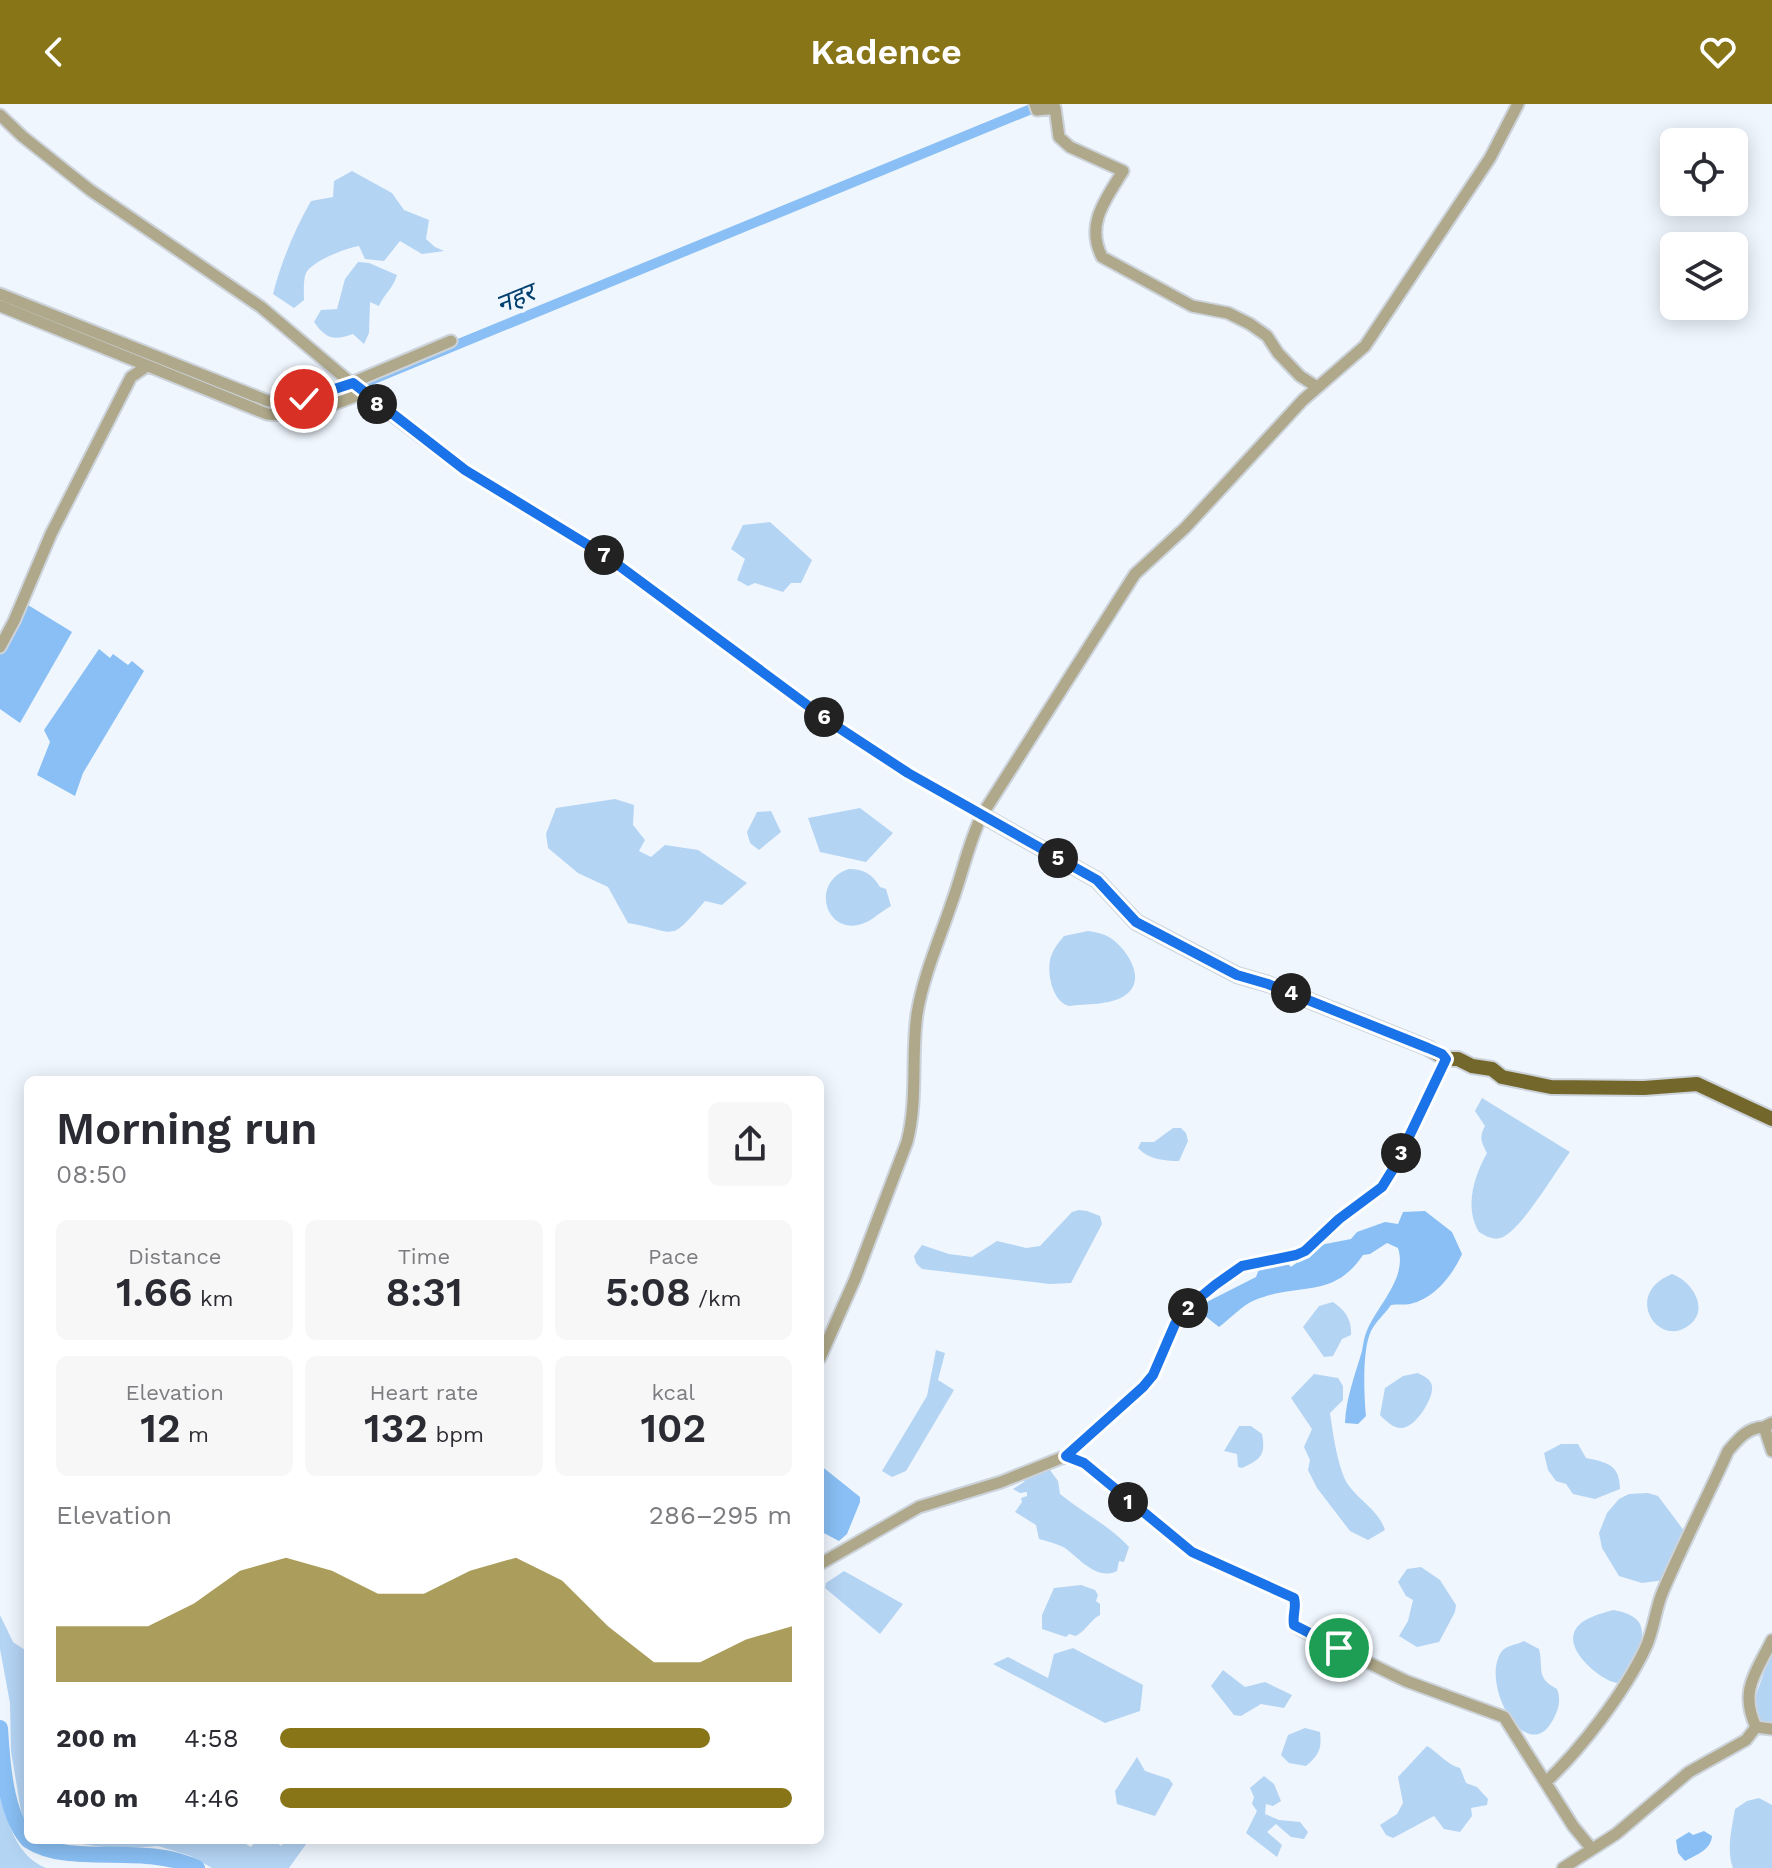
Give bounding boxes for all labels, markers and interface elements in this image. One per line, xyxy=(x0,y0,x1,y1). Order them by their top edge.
icon: back xyxy=(32,30,76,74)
icon: heart xyxy=(1696,30,1740,74)
text: Kadence xyxy=(810,31,962,73)
map controls xyxy=(1660,128,1748,320)
button: locate xyxy=(1660,128,1748,216)
button: layers xyxy=(1660,232,1748,320)
water label: नहर xyxy=(491,275,544,319)
pin xyxy=(270,365,338,433)
icon: check xyxy=(282,377,326,421)
pin: 8 xyxy=(357,384,397,424)
text: 8 xyxy=(370,391,384,416)
pin: 7 xyxy=(584,535,624,575)
text: 7 xyxy=(597,542,611,567)
pin: 6 xyxy=(804,697,844,737)
text: 6 xyxy=(817,704,831,729)
pin: 5 xyxy=(1038,838,1078,878)
text: 5 xyxy=(1052,845,1064,870)
pin: 4 xyxy=(1271,973,1311,1013)
text: 4 xyxy=(1284,980,1298,1005)
button: share xyxy=(708,1102,792,1186)
text: Morning run xyxy=(56,1103,317,1155)
pin: 3 xyxy=(1381,1133,1421,1173)
text: 3 xyxy=(1394,1140,1408,1165)
text: 08:50 xyxy=(56,1159,127,1189)
text: Distance xyxy=(128,1244,221,1269)
text: Time xyxy=(398,1244,450,1269)
text: Pace xyxy=(648,1244,699,1269)
text: 1.66 xyxy=(116,1269,192,1316)
text: 8:31 xyxy=(385,1269,463,1316)
text: 5:08 xyxy=(605,1269,691,1316)
text: km xyxy=(192,1286,233,1311)
text: /km xyxy=(691,1286,741,1311)
pin: 2 xyxy=(1168,1288,1208,1328)
text: 2 xyxy=(1181,1295,1195,1320)
text: Elevation xyxy=(126,1380,224,1405)
text: Heart rate xyxy=(370,1380,478,1405)
text: kcal xyxy=(652,1380,695,1405)
text: 12 xyxy=(140,1405,181,1452)
text: 132 xyxy=(364,1405,428,1452)
text: 102 xyxy=(640,1405,706,1452)
text: m xyxy=(181,1422,209,1447)
text: bpm xyxy=(428,1422,484,1447)
pin: 1 xyxy=(1108,1482,1148,1522)
text: 1 xyxy=(1123,1489,1133,1514)
text: Elevation xyxy=(56,1500,172,1530)
text: 286–295 m xyxy=(649,1500,792,1530)
pin xyxy=(1305,1614,1373,1682)
icon: arrive xyxy=(1317,1626,1361,1670)
text: 200 m xyxy=(56,1723,137,1753)
text: 4:58 xyxy=(184,1723,239,1753)
text: 400 m xyxy=(56,1783,138,1813)
text: 4:46 xyxy=(184,1783,239,1813)

